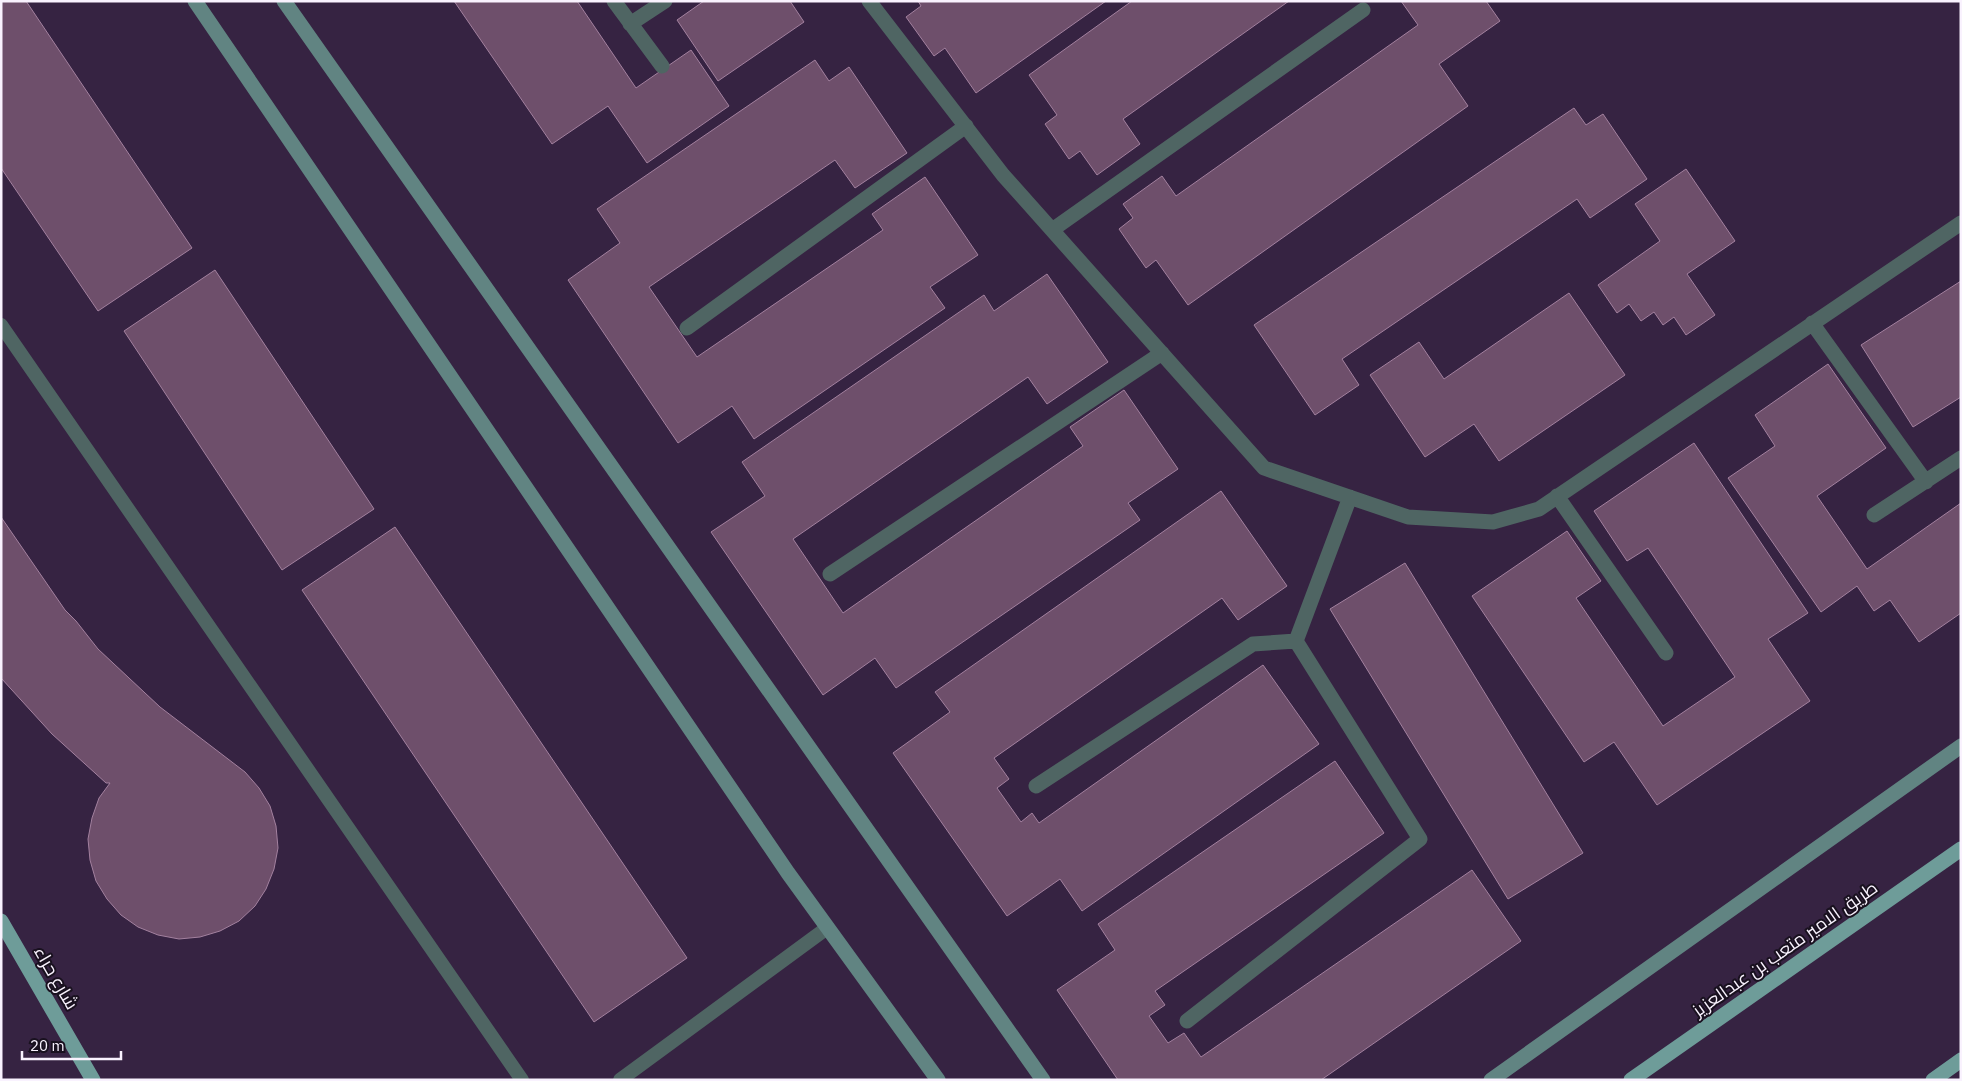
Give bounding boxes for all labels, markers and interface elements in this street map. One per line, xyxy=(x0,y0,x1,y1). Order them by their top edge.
street label: طريق الامير متعب بن عبدالعزيز xyxy=(1687,876,1882,1023)
street label: شارع حراء xyxy=(28,942,84,1014)
scale bar xyxy=(22,1028,121,1060)
text: 20 m xyxy=(30,1036,65,1055)

